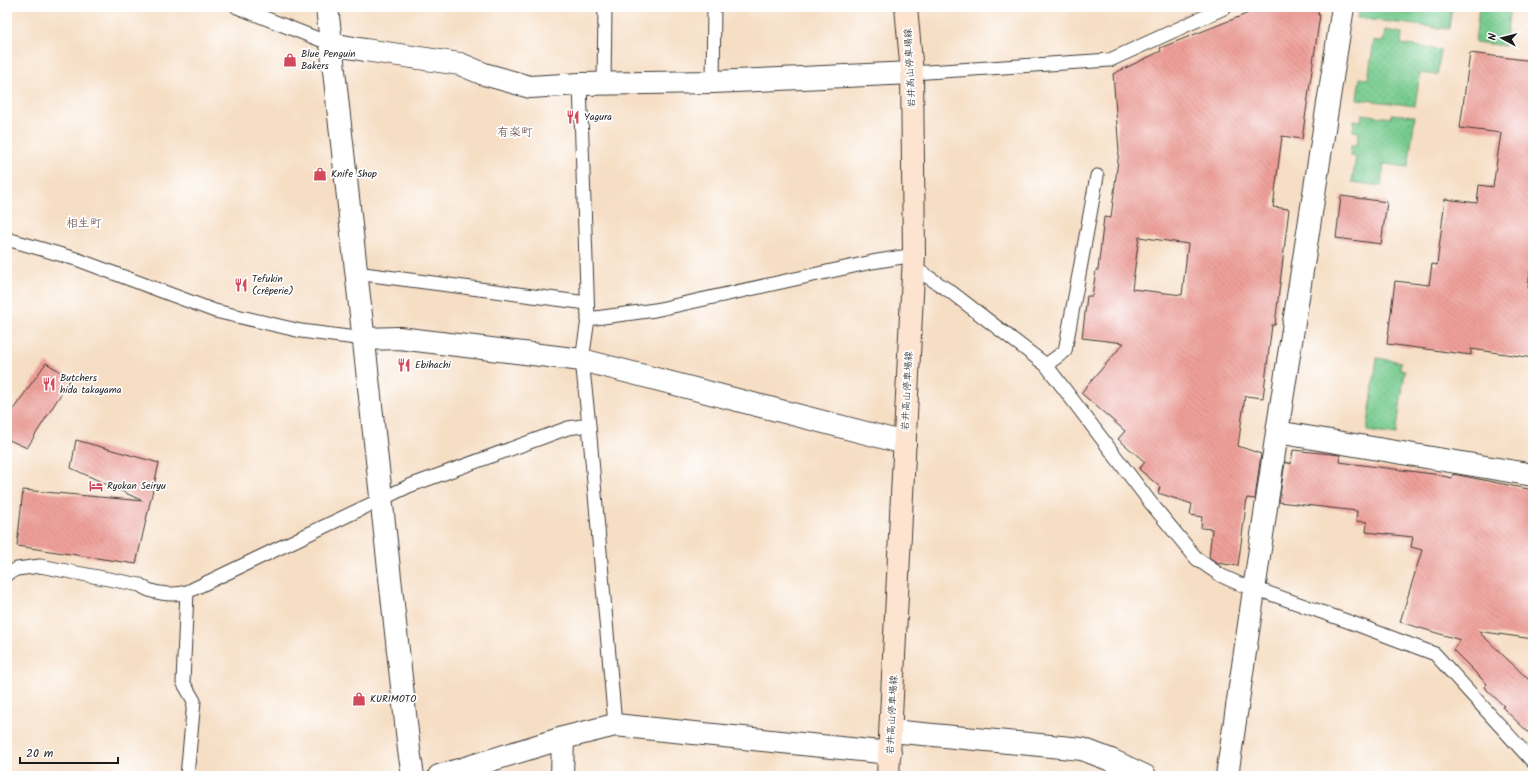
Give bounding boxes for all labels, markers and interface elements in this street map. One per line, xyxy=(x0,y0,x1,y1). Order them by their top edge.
north arrow xyxy=(1482,18,1522,58)
street label: 岩井高山停車場線 xyxy=(900,28,920,108)
text: N xyxy=(1484,32,1502,41)
place label: Blue Penguin Bakers xyxy=(301,46,356,74)
shop icon: Blue Penguin Bakers xyxy=(282,52,298,68)
restaurant icon: Yagura xyxy=(565,109,581,125)
place label: Yagura xyxy=(584,109,612,125)
district label: 有楽町 xyxy=(497,123,533,142)
shop icon: Knife Shop xyxy=(312,166,328,182)
place label: Knife Shop xyxy=(331,166,377,182)
district label: 相生町 xyxy=(66,214,102,233)
place label: Tefukin (crêperie) xyxy=(252,271,294,299)
restaurant icon: Tefukin (crêperie) xyxy=(233,277,249,293)
street label: 岩井高山停車場線 xyxy=(897,351,917,431)
restaurant icon: Ebihachi xyxy=(396,357,412,373)
place label: Ebihachi xyxy=(415,357,451,373)
place label: Butchers hida takayama xyxy=(60,370,122,398)
restaurant icon: Butchers hida takayama xyxy=(41,376,57,392)
hotel icon: Ryokan Seiryu xyxy=(88,478,104,494)
place label: Ryokan Seiryu xyxy=(107,478,166,494)
street label: 岩井高山停車場線 xyxy=(882,675,902,755)
shop icon: KURIMOTO xyxy=(351,691,367,707)
place label: KURIMOTO xyxy=(370,691,416,707)
scale bar xyxy=(20,739,118,765)
text: 20 m xyxy=(26,744,54,763)

